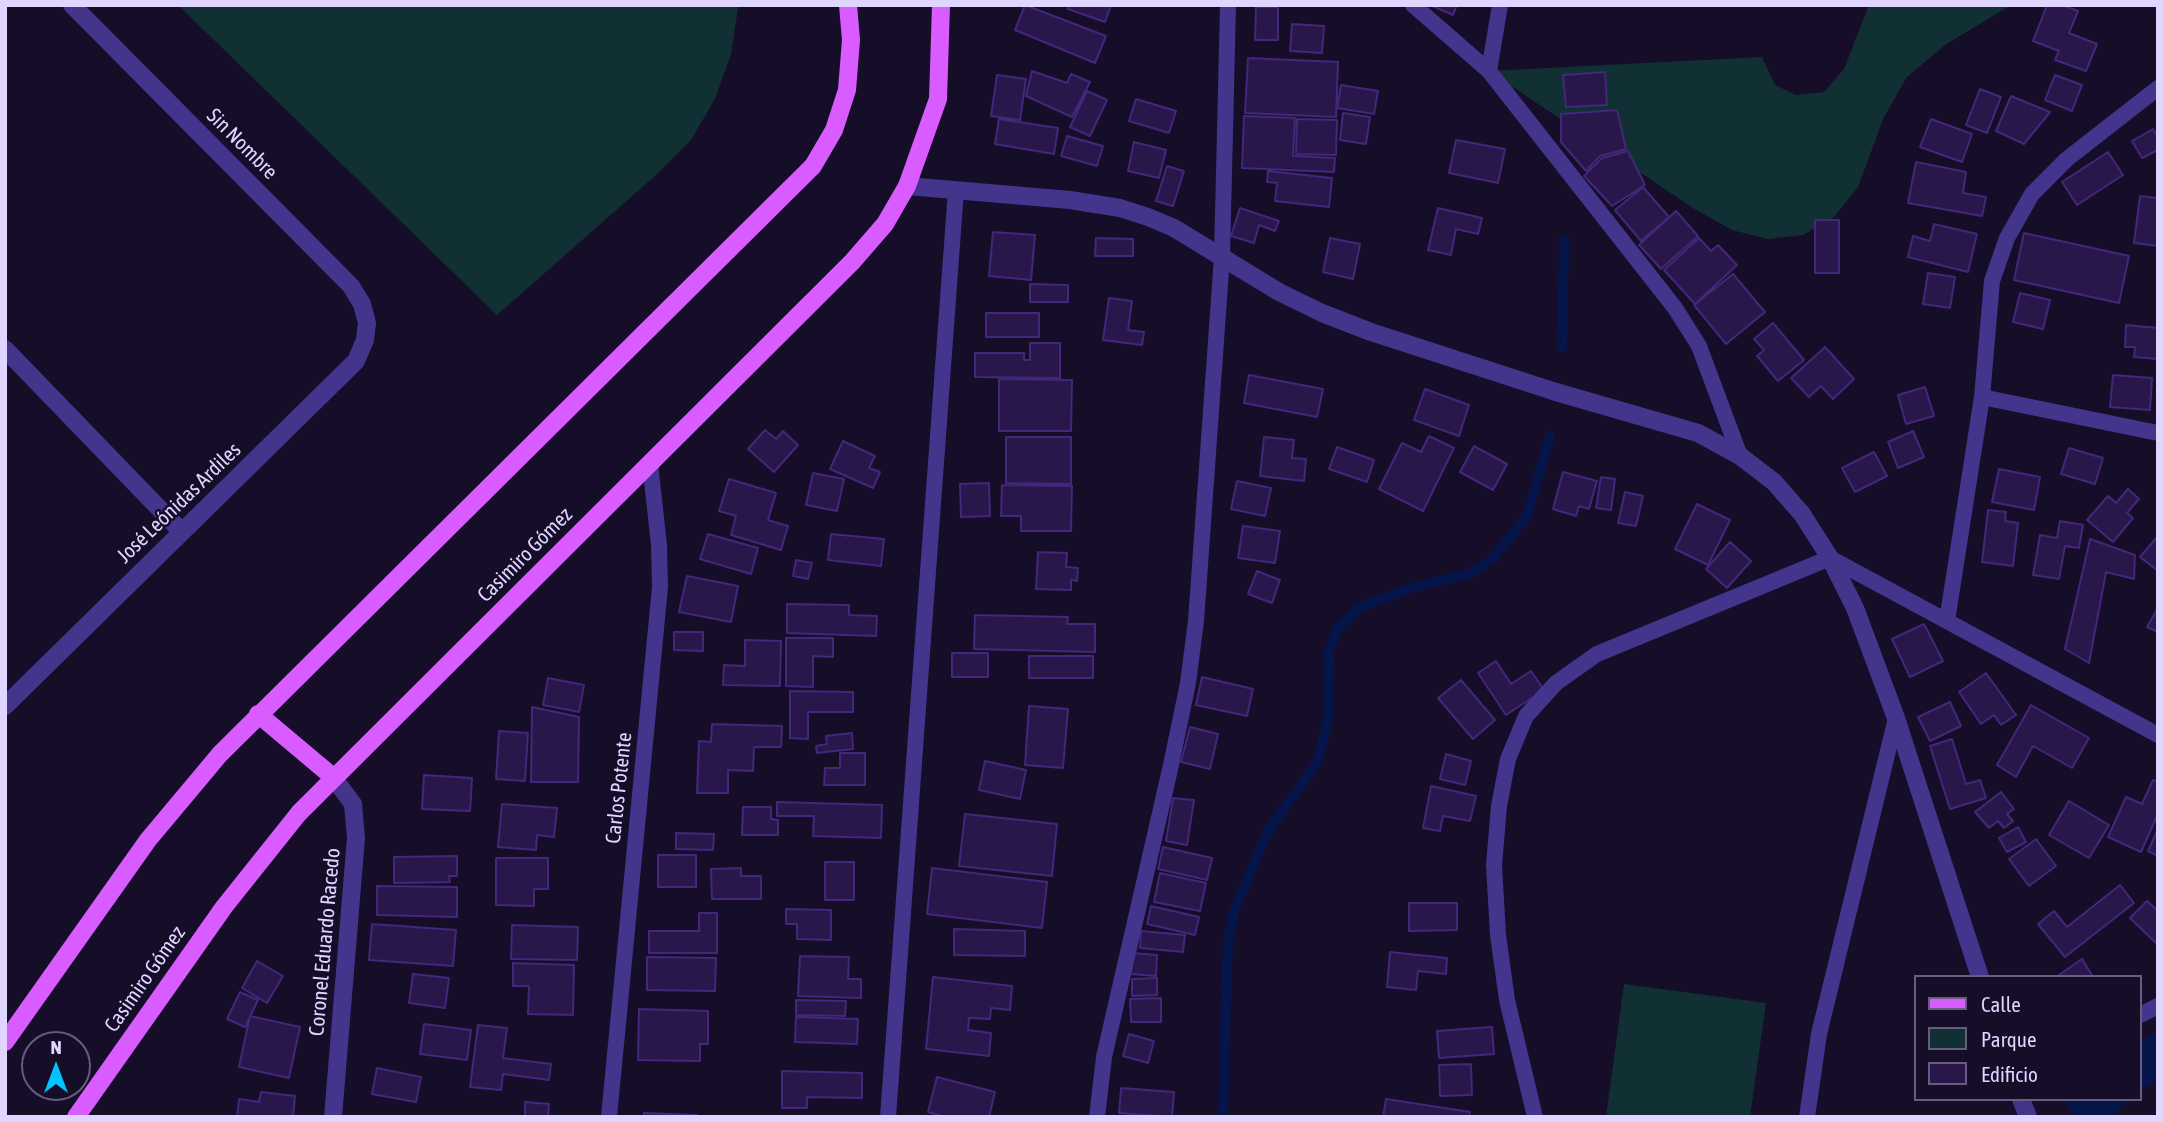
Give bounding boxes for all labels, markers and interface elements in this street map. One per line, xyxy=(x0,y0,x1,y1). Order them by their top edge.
street label: Sin Nombre xyxy=(201,103,283,185)
street label: José Leónidas Ardiles xyxy=(112,438,246,568)
street label: Casimiro Gómez xyxy=(472,502,578,608)
street label: Carlos Potente xyxy=(601,731,637,845)
street label: Coronel Eduardo Racedo xyxy=(304,847,346,1037)
street label: Casimiro Gómez xyxy=(99,921,191,1037)
legend xyxy=(1914,975,2142,1101)
text: Calle xyxy=(1981,992,2021,1016)
text: Parque xyxy=(1981,1027,2036,1051)
north arrow xyxy=(21,1031,91,1101)
text: N xyxy=(50,1036,62,1058)
text: Edificio xyxy=(1981,1062,2038,1086)

